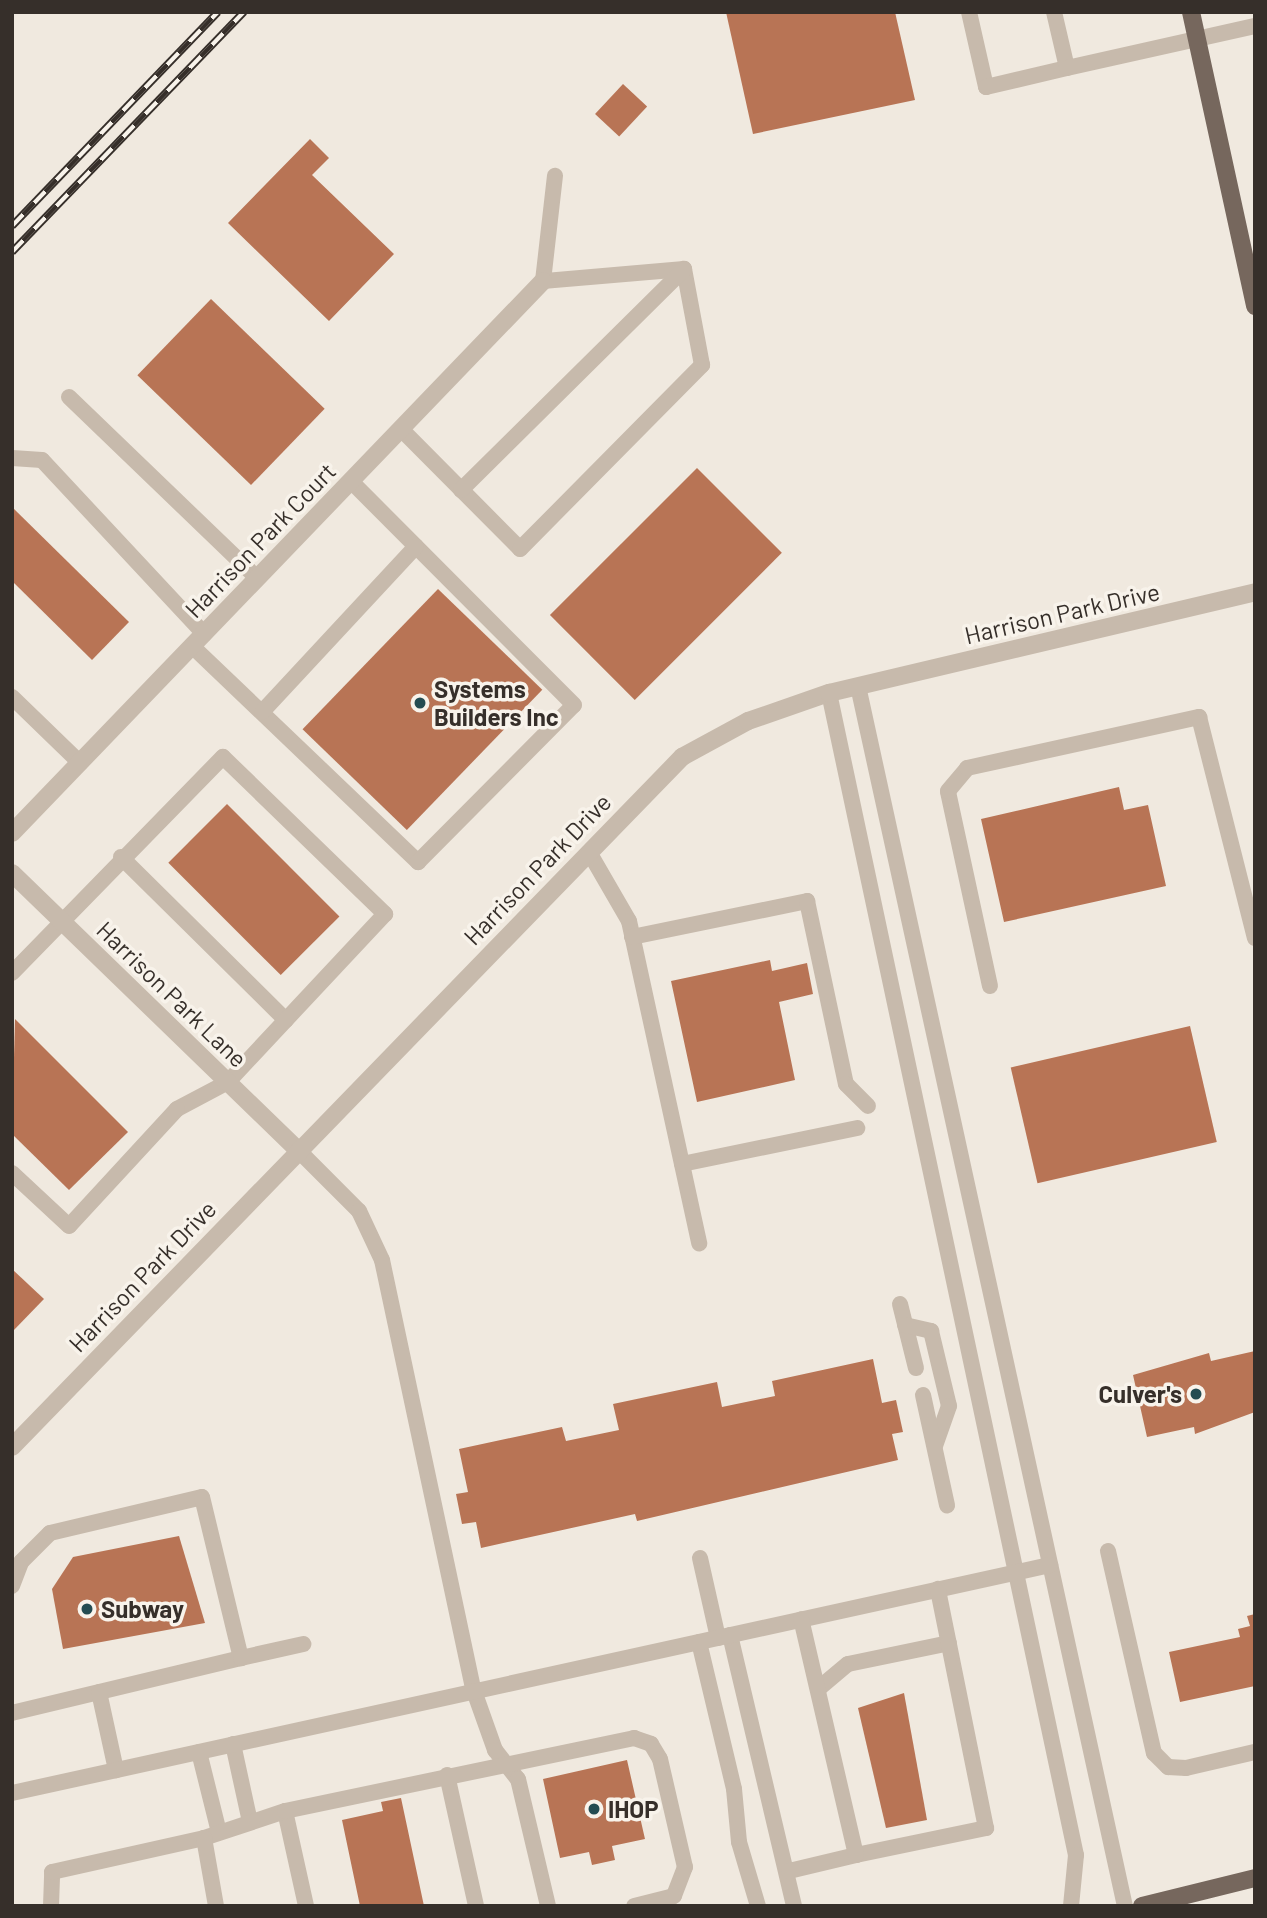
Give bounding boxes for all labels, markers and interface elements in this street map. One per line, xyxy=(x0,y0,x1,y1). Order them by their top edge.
street label: Harrison Park Court xyxy=(179,457,341,623)
street label: Harrison Park Drive xyxy=(962,577,1162,649)
place label: Systems Builders Inc xyxy=(434,675,559,731)
marker: Systems Builders Inc xyxy=(412,695,428,711)
street label: Harrison Park Drive xyxy=(457,787,617,951)
street label: Harrison Park Lane xyxy=(91,915,253,1073)
street label: Harrison Park Drive xyxy=(62,1194,222,1358)
place label: Culver's xyxy=(1099,1380,1182,1408)
marker: Culver's xyxy=(1188,1386,1204,1402)
place label: Subway xyxy=(101,1595,184,1623)
marker: Subway xyxy=(79,1601,95,1617)
place label: IHOP xyxy=(608,1795,659,1823)
marker: IHOP xyxy=(586,1801,602,1817)

